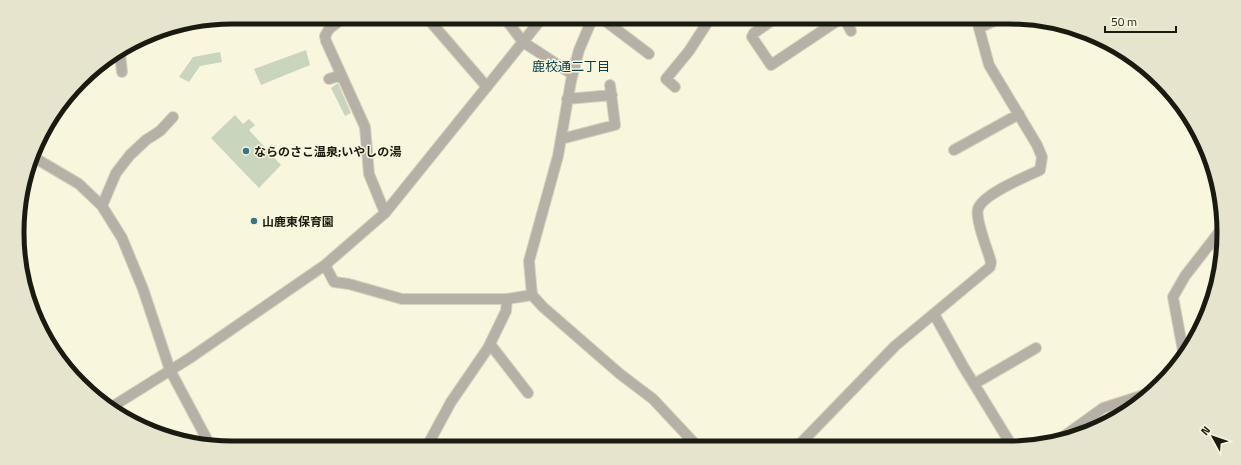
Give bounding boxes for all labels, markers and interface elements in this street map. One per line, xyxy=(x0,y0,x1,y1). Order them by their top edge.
scale bar xyxy=(1105,8,1176,34)
text: 50 m xyxy=(1111,12,1137,31)
district label: 鹿校通二丁目 xyxy=(532,56,610,76)
place label: ならのさこ温泉;いやしの湯 xyxy=(254,142,401,161)
marker: ならのさこ温泉;いやしの湯 xyxy=(241,146,251,156)
place label: 山鹿東保育園 xyxy=(262,212,334,231)
marker: 山鹿東保育園 xyxy=(249,216,259,226)
north arrow xyxy=(1193,417,1233,457)
text: N xyxy=(1197,423,1214,439)

